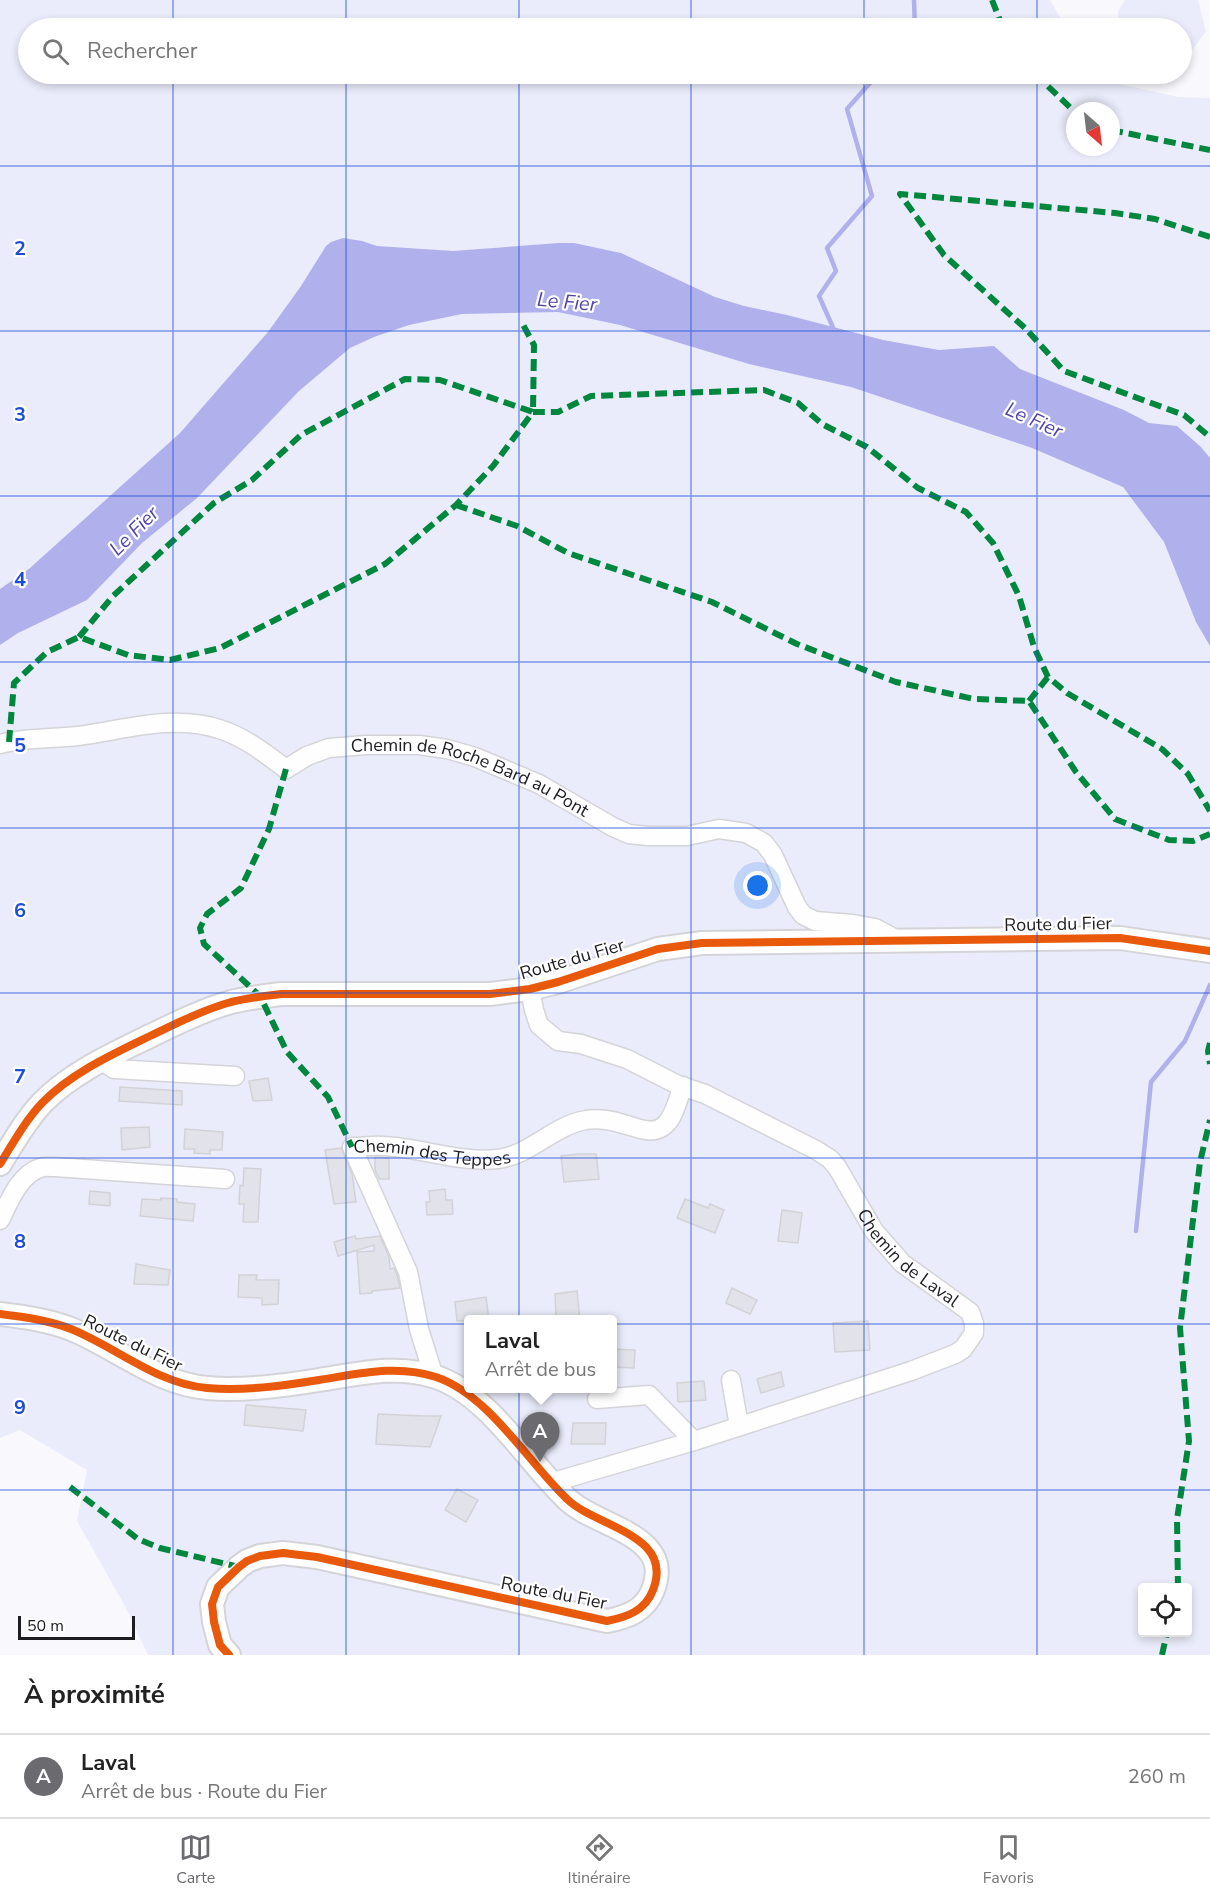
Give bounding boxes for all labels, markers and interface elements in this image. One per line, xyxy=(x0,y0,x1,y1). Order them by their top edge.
search box xyxy=(18,18,1192,84)
icon: search xyxy=(39,35,72,68)
text: Rechercher xyxy=(87,36,198,66)
north arrow xyxy=(1066,102,1120,156)
text: 2 xyxy=(14,235,26,262)
water label: Le Fier xyxy=(536,286,599,318)
water label: Le Fier xyxy=(1001,395,1068,445)
text: 3 xyxy=(14,401,26,428)
water label: Le Fier xyxy=(103,500,165,562)
text: 4 xyxy=(14,566,26,593)
text: 5 xyxy=(14,732,26,759)
street label: Chemin de Roche Bard au Pont xyxy=(350,733,594,823)
your location xyxy=(743,871,772,900)
text: 6 xyxy=(14,897,26,924)
street label: Route du Fier xyxy=(1004,911,1113,937)
street label: Route du Fier xyxy=(517,932,628,985)
text: 7 xyxy=(14,1063,26,1090)
street label: Chemin des Teppes xyxy=(353,1134,513,1172)
street label: Chemin de Laval xyxy=(852,1204,965,1313)
text: 8 xyxy=(14,1228,26,1255)
street label: Route du Fier xyxy=(79,1309,187,1378)
popup xyxy=(464,1315,617,1393)
text: Laval xyxy=(485,1326,539,1356)
text: Arrêt de bus xyxy=(485,1356,596,1383)
text: 9 xyxy=(14,1394,26,1421)
pin: A xyxy=(520,1412,560,1462)
street label: Route du Fier xyxy=(499,1571,610,1615)
map controls xyxy=(1138,1583,1192,1637)
button: locate xyxy=(1138,1583,1192,1637)
scale bar xyxy=(18,1613,135,1640)
text: 50 m xyxy=(27,1615,64,1637)
text: À proximité xyxy=(24,1677,165,1712)
text: Laval xyxy=(81,1748,136,1778)
text: A xyxy=(36,1763,51,1790)
text: 260 m xyxy=(1128,1763,1186,1790)
text: Arrêt de bus · Route du Fier xyxy=(81,1778,327,1805)
tab: Carte xyxy=(176,1831,215,1889)
tab: Itinéraire xyxy=(568,1831,631,1889)
tab: Favoris xyxy=(983,1831,1034,1889)

